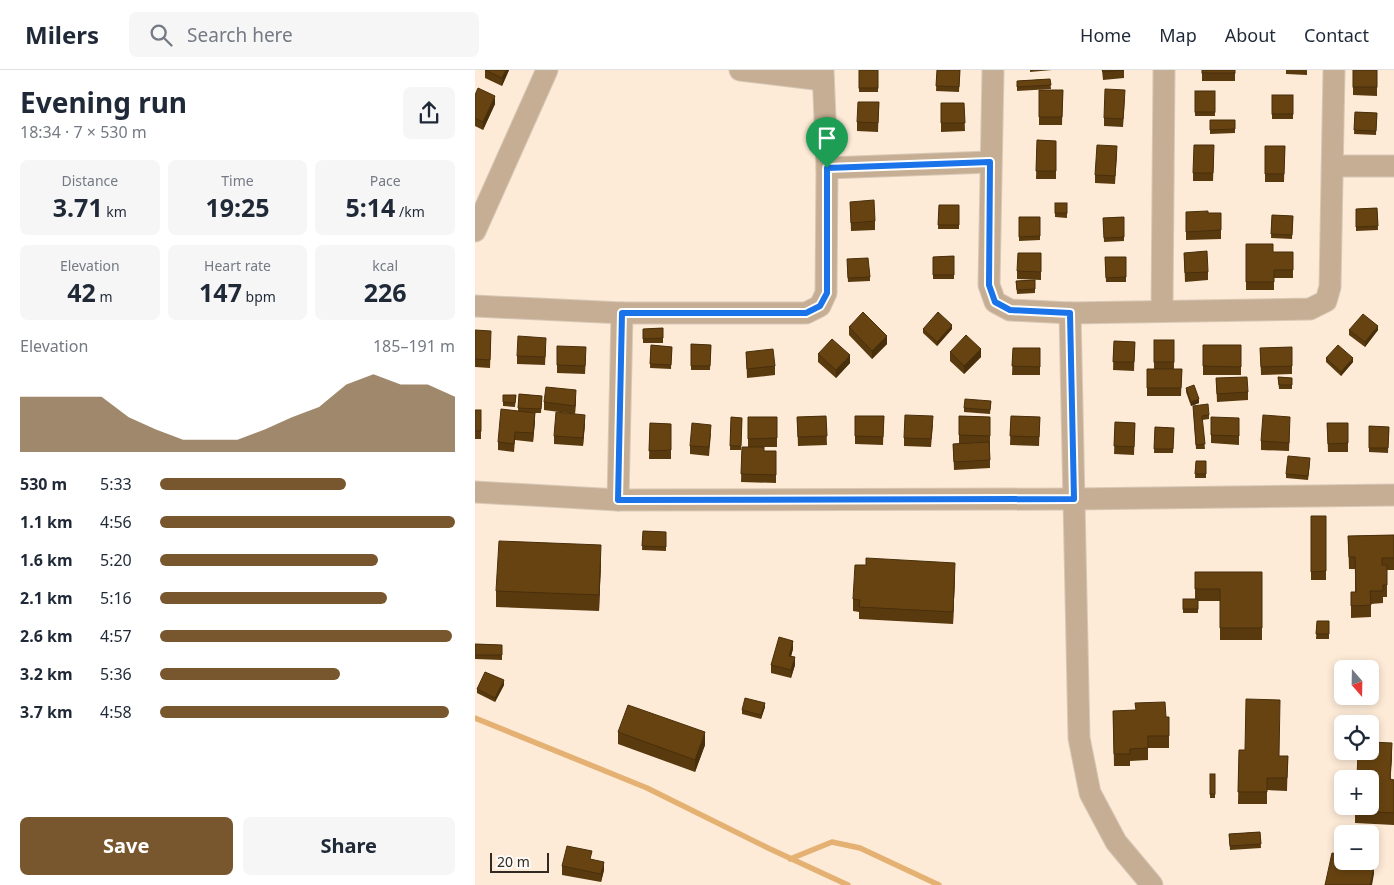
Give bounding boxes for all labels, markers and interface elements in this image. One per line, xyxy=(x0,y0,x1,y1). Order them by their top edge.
search box xyxy=(129,12,479,57)
text: Milers xyxy=(25,18,99,51)
icon: search xyxy=(147,21,175,49)
text: Search here xyxy=(187,22,293,48)
text: Home xyxy=(1080,23,1131,47)
text: Map xyxy=(1159,23,1197,47)
text: About xyxy=(1225,23,1276,47)
text: Contact xyxy=(1304,23,1369,47)
text: Evening run xyxy=(20,83,187,121)
button: share xyxy=(403,87,455,139)
pin xyxy=(806,117,848,168)
text: 18:34 · 7 × 530 m xyxy=(20,121,147,143)
icon: arrive xyxy=(813,124,841,152)
text: Distance xyxy=(61,171,118,190)
text: Time xyxy=(221,171,254,190)
text: Pace xyxy=(370,171,401,190)
text: 3.71 xyxy=(53,190,103,224)
text: 19:25 xyxy=(205,190,270,224)
text: 5:14 xyxy=(345,190,395,224)
text: km xyxy=(103,202,127,221)
text: /km xyxy=(395,202,425,221)
text: Elevation xyxy=(60,256,120,275)
text: Heart rate xyxy=(204,256,271,275)
text: kcal xyxy=(372,256,398,275)
text: 42 xyxy=(67,275,96,309)
text: 147 xyxy=(199,275,242,309)
text: 226 xyxy=(364,275,407,309)
text: m xyxy=(96,287,113,306)
text: bpm xyxy=(242,287,276,306)
text: Elevation xyxy=(20,335,88,357)
text: 185–191 m xyxy=(373,335,455,357)
text: 530 m xyxy=(20,473,67,495)
text: 5:33 xyxy=(100,473,132,495)
text: 1.1 km xyxy=(20,511,72,533)
text: 4:56 xyxy=(100,511,132,533)
text: 1.6 km xyxy=(20,549,72,571)
text: 5:20 xyxy=(100,549,132,571)
text: 2.1 km xyxy=(20,587,72,609)
text: 5:16 xyxy=(100,587,132,609)
text: 2.6 km xyxy=(20,625,72,647)
text: 4:57 xyxy=(100,625,132,647)
north arrow xyxy=(1334,660,1379,705)
map controls xyxy=(1334,660,1379,870)
text: 3.2 km xyxy=(20,663,72,685)
text: 5:36 xyxy=(100,663,132,685)
text: 3.7 km xyxy=(20,701,72,723)
text: 4:58 xyxy=(100,701,132,723)
button: locate xyxy=(1334,715,1379,760)
button: + xyxy=(1334,770,1379,815)
button: Save xyxy=(20,817,233,875)
button: Share xyxy=(243,817,455,875)
button: − xyxy=(1334,825,1379,870)
scale bar xyxy=(490,850,549,873)
text: 20 m xyxy=(497,852,530,871)

